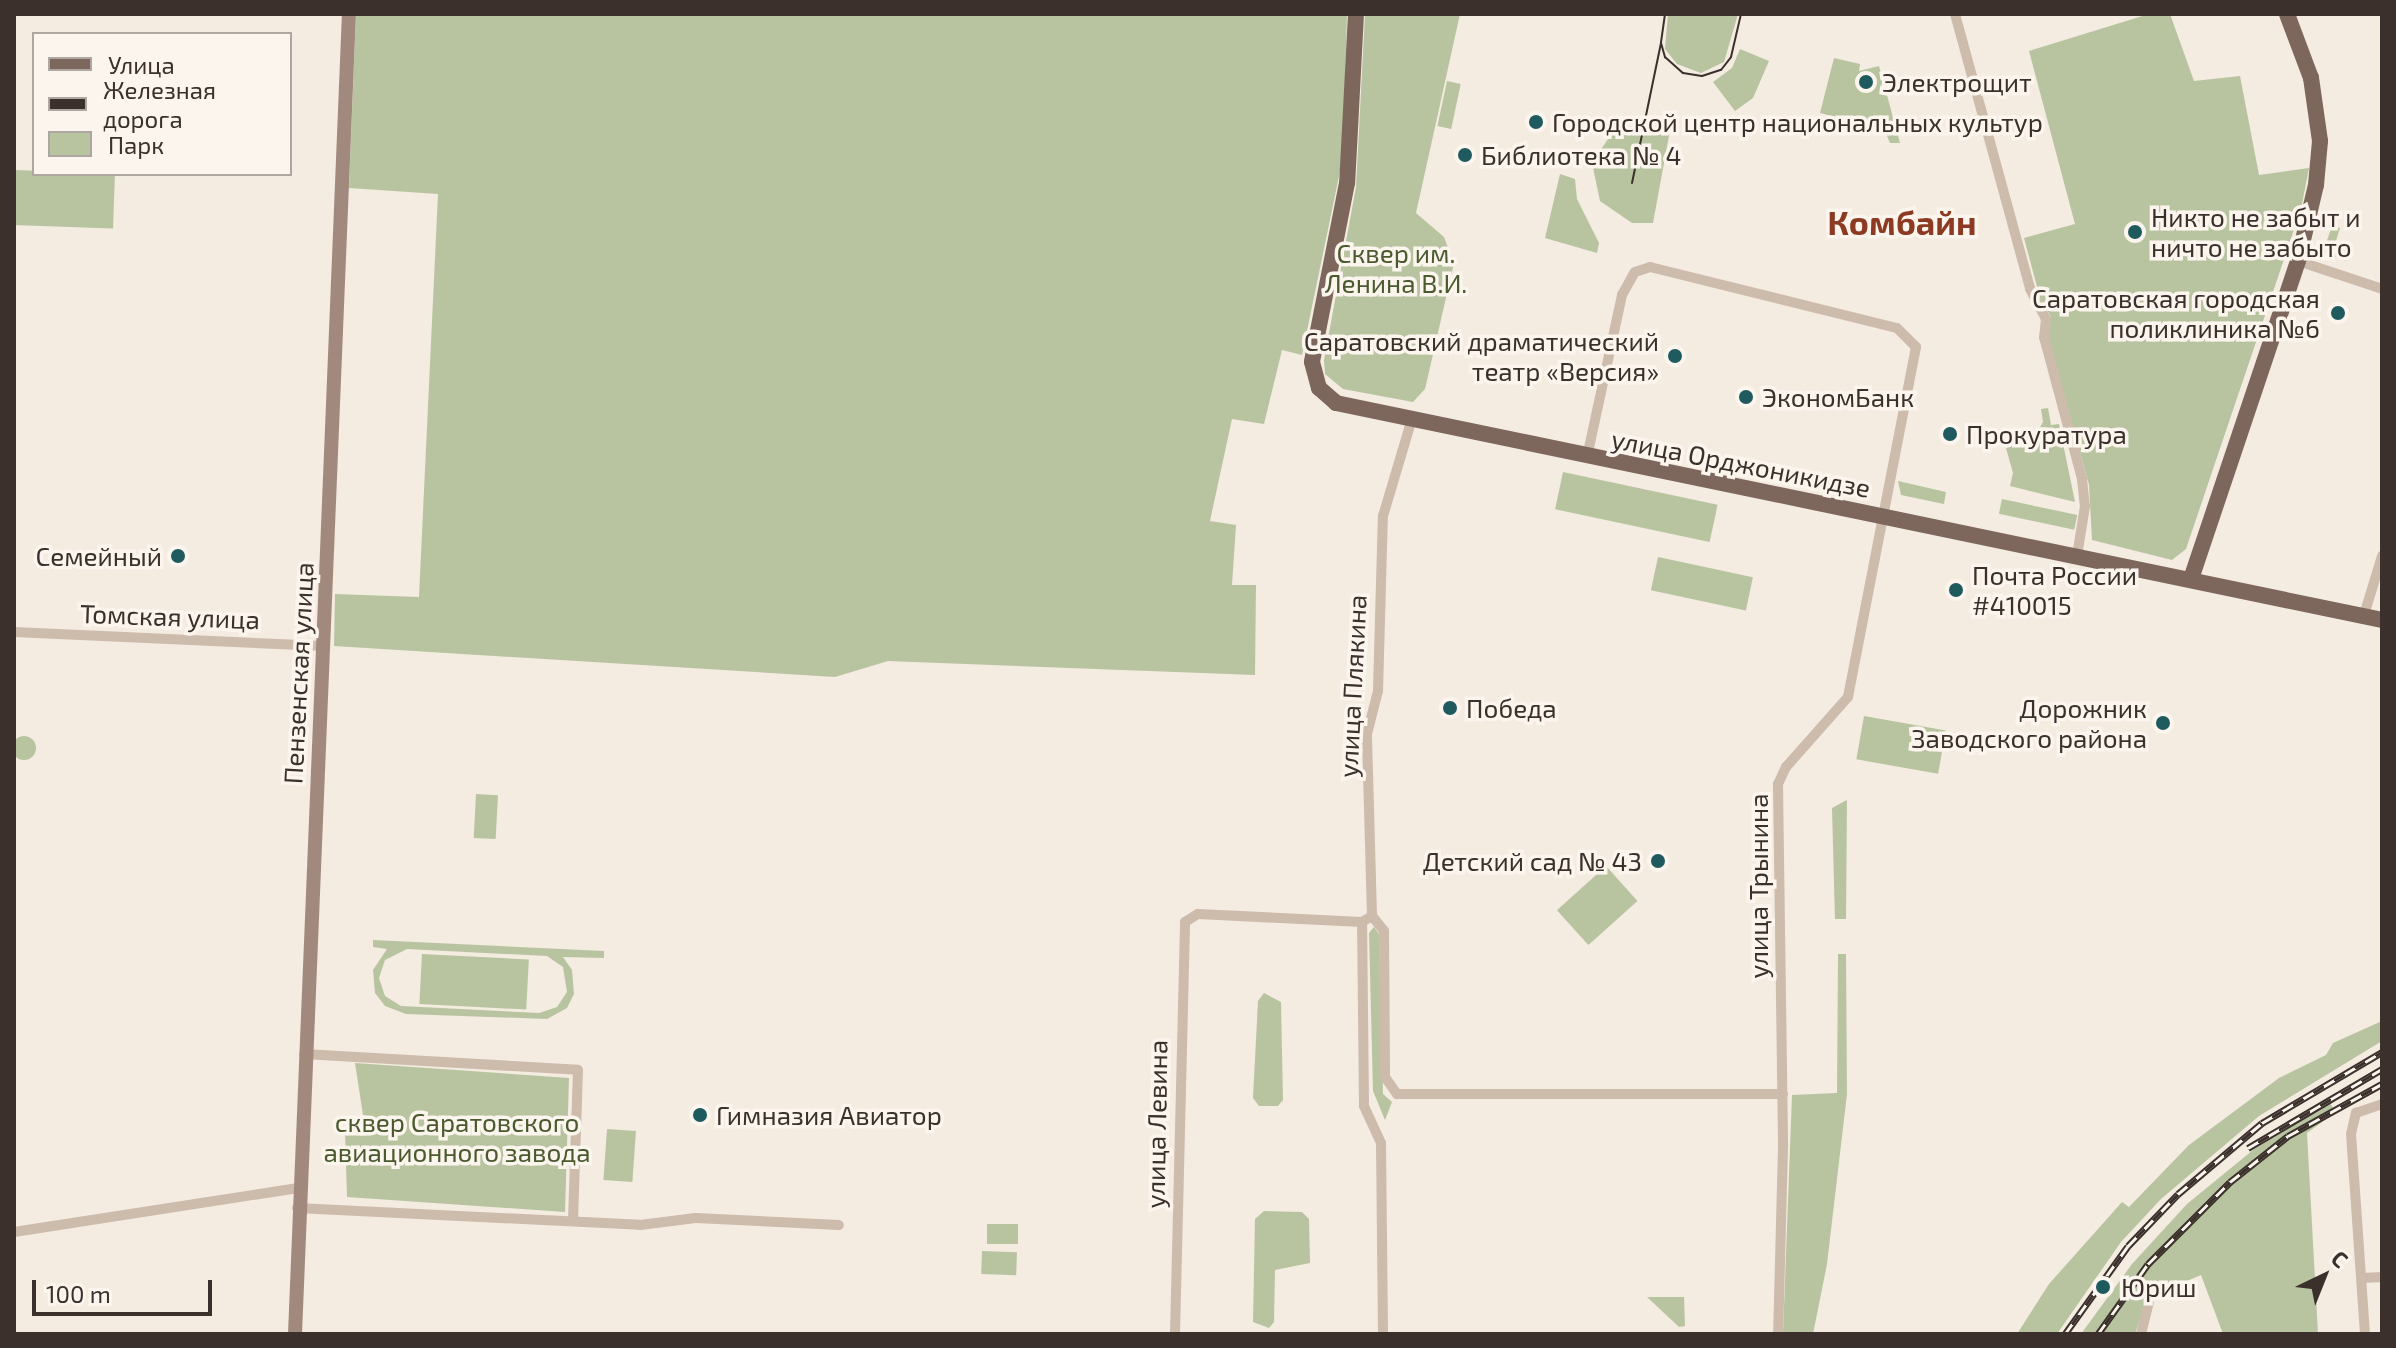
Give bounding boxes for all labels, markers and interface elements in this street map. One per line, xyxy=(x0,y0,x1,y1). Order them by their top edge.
legend xyxy=(32,32,292,176)
text: Улица xyxy=(108,50,175,79)
place label: Электрощит xyxy=(1882,66,2032,98)
marker: Электрощит xyxy=(1857,73,1875,91)
text: Железная дорога xyxy=(103,75,216,133)
place label: Городской центр национальных культур xyxy=(1552,106,2043,138)
marker: Городской центр национальных культур xyxy=(1527,113,1545,131)
text: Парк xyxy=(108,130,164,159)
place label: Библиотека № 4 xyxy=(1481,139,1681,171)
marker: Библиотека № 4 xyxy=(1456,146,1474,164)
place label: Никто не забыт и ничто не забыто xyxy=(2151,201,2360,262)
district label: Комбайн xyxy=(1827,202,1977,242)
marker: Никто не забыт и ничто не забыто xyxy=(2126,223,2144,241)
park label: Сквер им. Ленина В.И. xyxy=(1325,237,1467,298)
place label: Саратовская городская поликлиника №6 xyxy=(2032,282,2320,344)
marker: Саратовская городская поликлиника №6 xyxy=(2327,302,2349,324)
place label: Саратовский драматический театр «Версия» xyxy=(1304,325,1659,386)
marker: Саратовский драматический театр «Версия» xyxy=(1666,347,1684,365)
place label: ЭкономБанк xyxy=(1762,381,1914,413)
marker: ЭкономБанк xyxy=(1737,388,1755,406)
place label: Прокуратура xyxy=(1966,418,2127,450)
street label: улица Орджоникидзе xyxy=(1609,423,1873,503)
marker: Прокуратура xyxy=(1941,425,1959,443)
place label: Семейный xyxy=(36,540,162,572)
marker: Семейный xyxy=(169,547,187,565)
place label: Почта России #410015 xyxy=(1972,559,2137,620)
street label: Пензенская улица xyxy=(277,561,319,785)
marker: Почта России #410015 xyxy=(1947,581,1965,599)
street label: улица Плякина xyxy=(1332,594,1372,778)
street label: Томская улица xyxy=(79,597,261,635)
place label: Победа xyxy=(1466,692,1557,724)
place label: Дорожник Заводского района xyxy=(1911,692,2147,754)
marker: Победа xyxy=(1441,699,1459,717)
marker: Дорожник Заводского района xyxy=(2154,714,2172,732)
street label: улица Трынина xyxy=(1742,793,1774,979)
place label: Детский сад № 43 xyxy=(1423,845,1642,877)
marker: Детский сад № 43 xyxy=(1649,852,1667,870)
street label: улица Левина xyxy=(1139,1039,1173,1209)
place label: Гимназия Авиатор xyxy=(716,1099,942,1131)
park label: сквер Саратовского авиационного завода xyxy=(323,1106,591,1168)
marker: Гимназия Авиатор xyxy=(691,1106,709,1124)
north arrow xyxy=(2284,1236,2364,1316)
text: С xyxy=(2327,1245,2354,1272)
scale bar xyxy=(36,1264,216,1314)
place label: Юриш xyxy=(2121,1271,2196,1303)
marker: Юриш xyxy=(2092,1276,2114,1298)
text: 100 m xyxy=(46,1279,111,1308)

